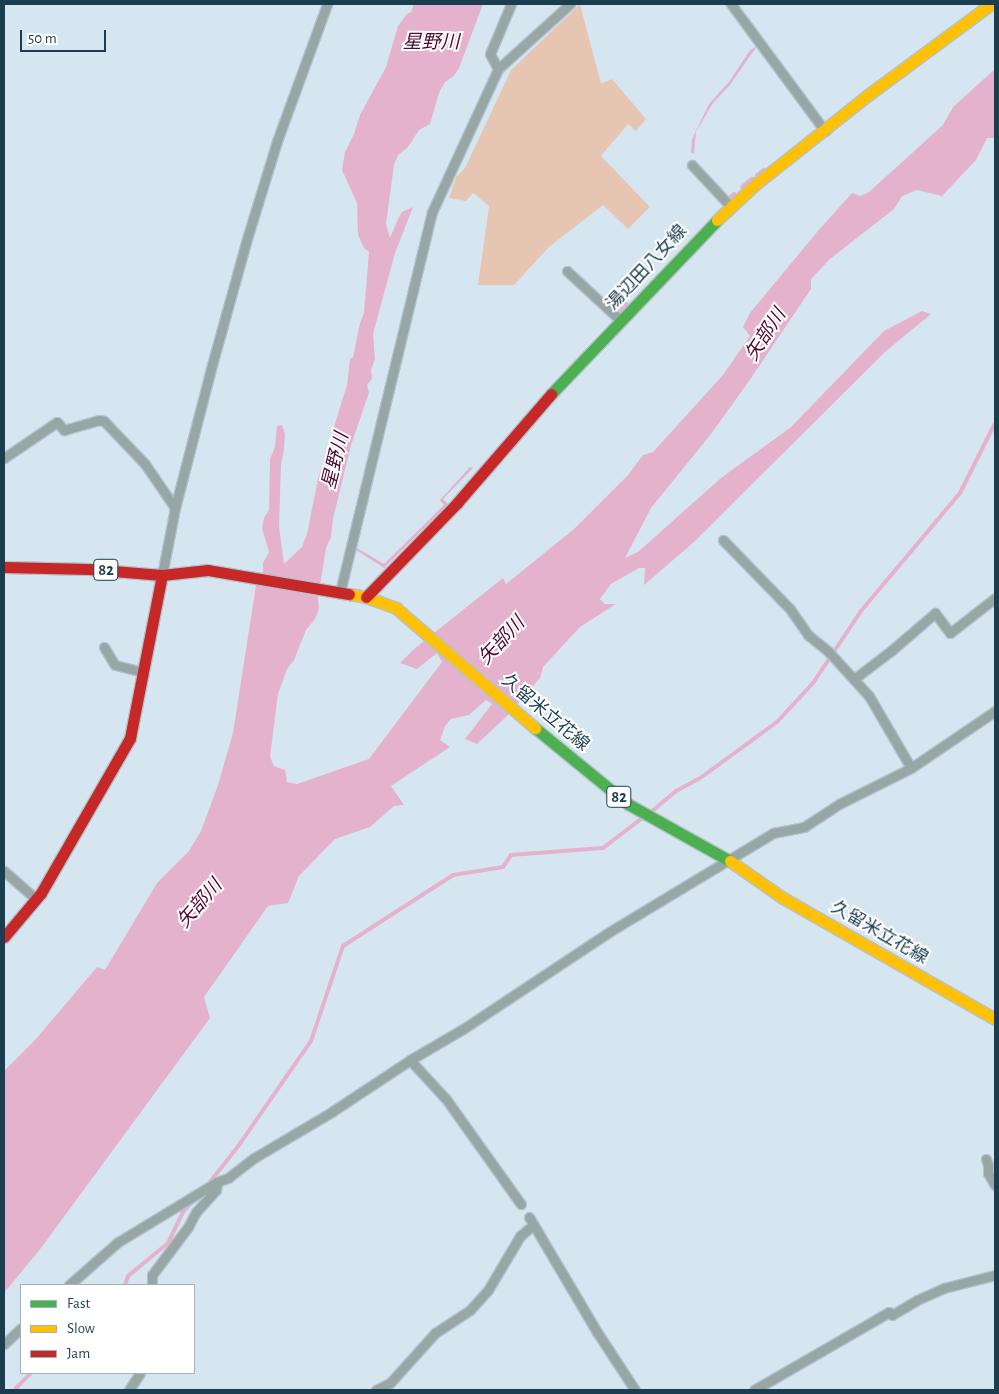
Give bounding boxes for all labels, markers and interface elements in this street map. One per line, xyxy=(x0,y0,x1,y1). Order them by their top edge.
scale bar xyxy=(22,20,109,52)
text: 50 m xyxy=(28,31,57,46)
water label: 星野川 xyxy=(403,32,459,54)
street label: 湯辺田八女線 xyxy=(602,221,692,315)
water label: 矢部川 xyxy=(741,305,791,365)
water label: 星野川 xyxy=(318,431,354,491)
road number: 82 xyxy=(92,556,120,584)
water label: 矢部川 xyxy=(474,612,530,670)
street label: 久留米立花線 xyxy=(497,670,593,756)
road number: 82 xyxy=(605,784,633,810)
water label: 矢部川 xyxy=(173,875,227,933)
street label: 久留米立花線 xyxy=(827,897,931,969)
legend xyxy=(20,1284,195,1374)
text: Fast xyxy=(67,1296,90,1311)
text: Slow xyxy=(67,1321,95,1336)
text: Jam xyxy=(67,1346,90,1361)

